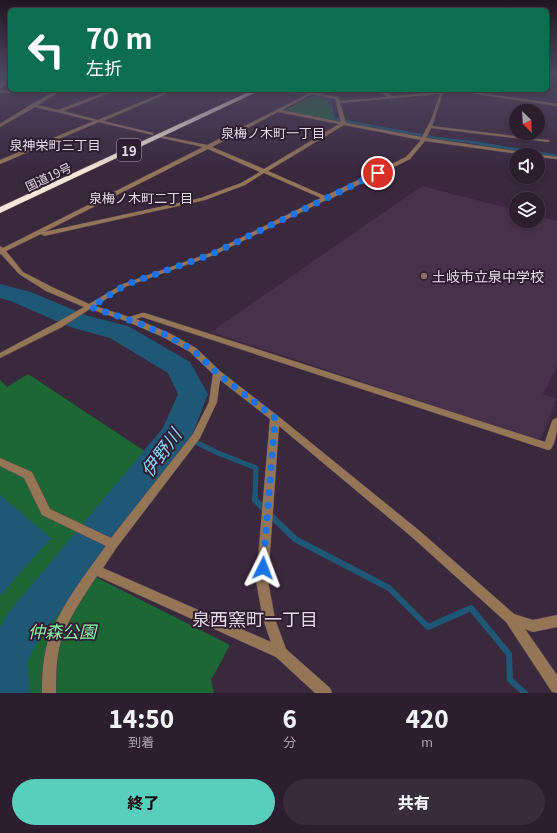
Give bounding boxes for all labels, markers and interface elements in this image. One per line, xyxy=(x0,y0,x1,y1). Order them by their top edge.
text: 70 m xyxy=(86,17,152,57)
icon: left xyxy=(20,24,72,76)
text: 左折 xyxy=(86,54,122,80)
north arrow xyxy=(509,104,545,140)
map controls xyxy=(509,104,545,228)
district label: 泉梅ノ木町一丁目 xyxy=(221,123,325,142)
district label: 泉神栄町三丁目 xyxy=(9,135,101,154)
road number: 19 xyxy=(117,139,141,161)
button: sound xyxy=(509,148,545,184)
pin xyxy=(361,156,395,190)
street label: 国道19号 xyxy=(22,158,74,194)
icon: arrive xyxy=(367,162,389,184)
district label: 泉梅ノ木町二丁目 xyxy=(89,188,193,207)
button: layers xyxy=(509,192,545,228)
place label: 土岐市立泉中学校 xyxy=(432,266,544,286)
marker: 土岐市立泉中学校 xyxy=(419,271,429,281)
water label: 伊野川 xyxy=(134,421,188,481)
position arrow xyxy=(242,547,284,589)
district label: 泉西窯町一丁目 xyxy=(192,605,318,631)
park label: 仲森公園 xyxy=(28,618,98,643)
text: 14:50 xyxy=(108,700,174,735)
text: 6 xyxy=(283,700,297,735)
text: 420 xyxy=(405,700,449,735)
text: 到着 xyxy=(128,732,154,751)
text: 分 xyxy=(283,732,296,751)
text: m xyxy=(421,732,433,751)
button: 終了 xyxy=(12,779,275,825)
button: 共有 xyxy=(283,779,545,825)

